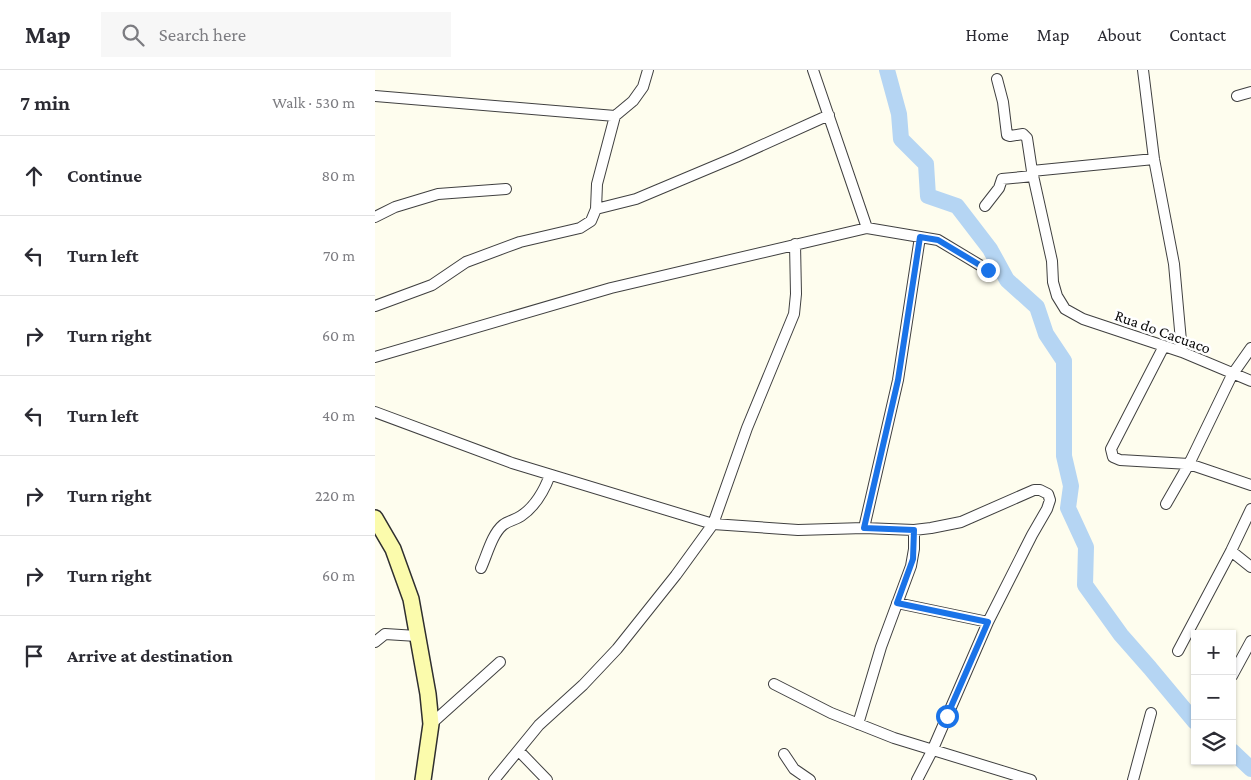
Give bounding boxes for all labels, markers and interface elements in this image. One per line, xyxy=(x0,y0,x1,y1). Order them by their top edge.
search box xyxy=(101,12,451,57)
text: Map xyxy=(25,21,71,48)
icon: search xyxy=(119,21,147,49)
text: Search here xyxy=(159,24,246,45)
text: Home xyxy=(966,25,1009,45)
text: Map xyxy=(1037,25,1069,45)
text: About xyxy=(1097,25,1141,45)
text: Contact xyxy=(1169,25,1226,45)
text: 7 min xyxy=(20,91,70,115)
text: Walk · 530 m xyxy=(272,94,355,111)
icon: ahead xyxy=(20,162,48,190)
text: Continue xyxy=(67,165,142,186)
text: 80 m xyxy=(321,167,355,184)
icon: left xyxy=(20,242,48,270)
text: Turn left xyxy=(67,245,139,266)
text: 70 m xyxy=(323,247,355,264)
route end xyxy=(977,259,1000,282)
street label: Rua do Cacuaco xyxy=(1113,306,1213,357)
icon: right xyxy=(20,322,48,350)
text: Turn right xyxy=(67,325,152,346)
text: 60 m xyxy=(322,327,355,344)
icon: left xyxy=(20,402,48,430)
text: Turn left xyxy=(67,405,139,426)
text: 40 m xyxy=(322,407,355,424)
icon: right xyxy=(20,482,48,510)
text: Turn right xyxy=(67,485,152,506)
text: 220 m xyxy=(315,487,355,504)
icon: right xyxy=(20,562,48,590)
text: Turn right xyxy=(67,565,152,586)
text: 60 m xyxy=(322,567,355,584)
map controls xyxy=(1191,630,1236,765)
button: + xyxy=(1191,630,1236,675)
icon: arrive xyxy=(20,642,48,670)
text: Arrive at destination xyxy=(67,645,233,666)
button: − xyxy=(1191,675,1236,720)
route start xyxy=(936,705,959,728)
button: layers xyxy=(1191,720,1236,765)

